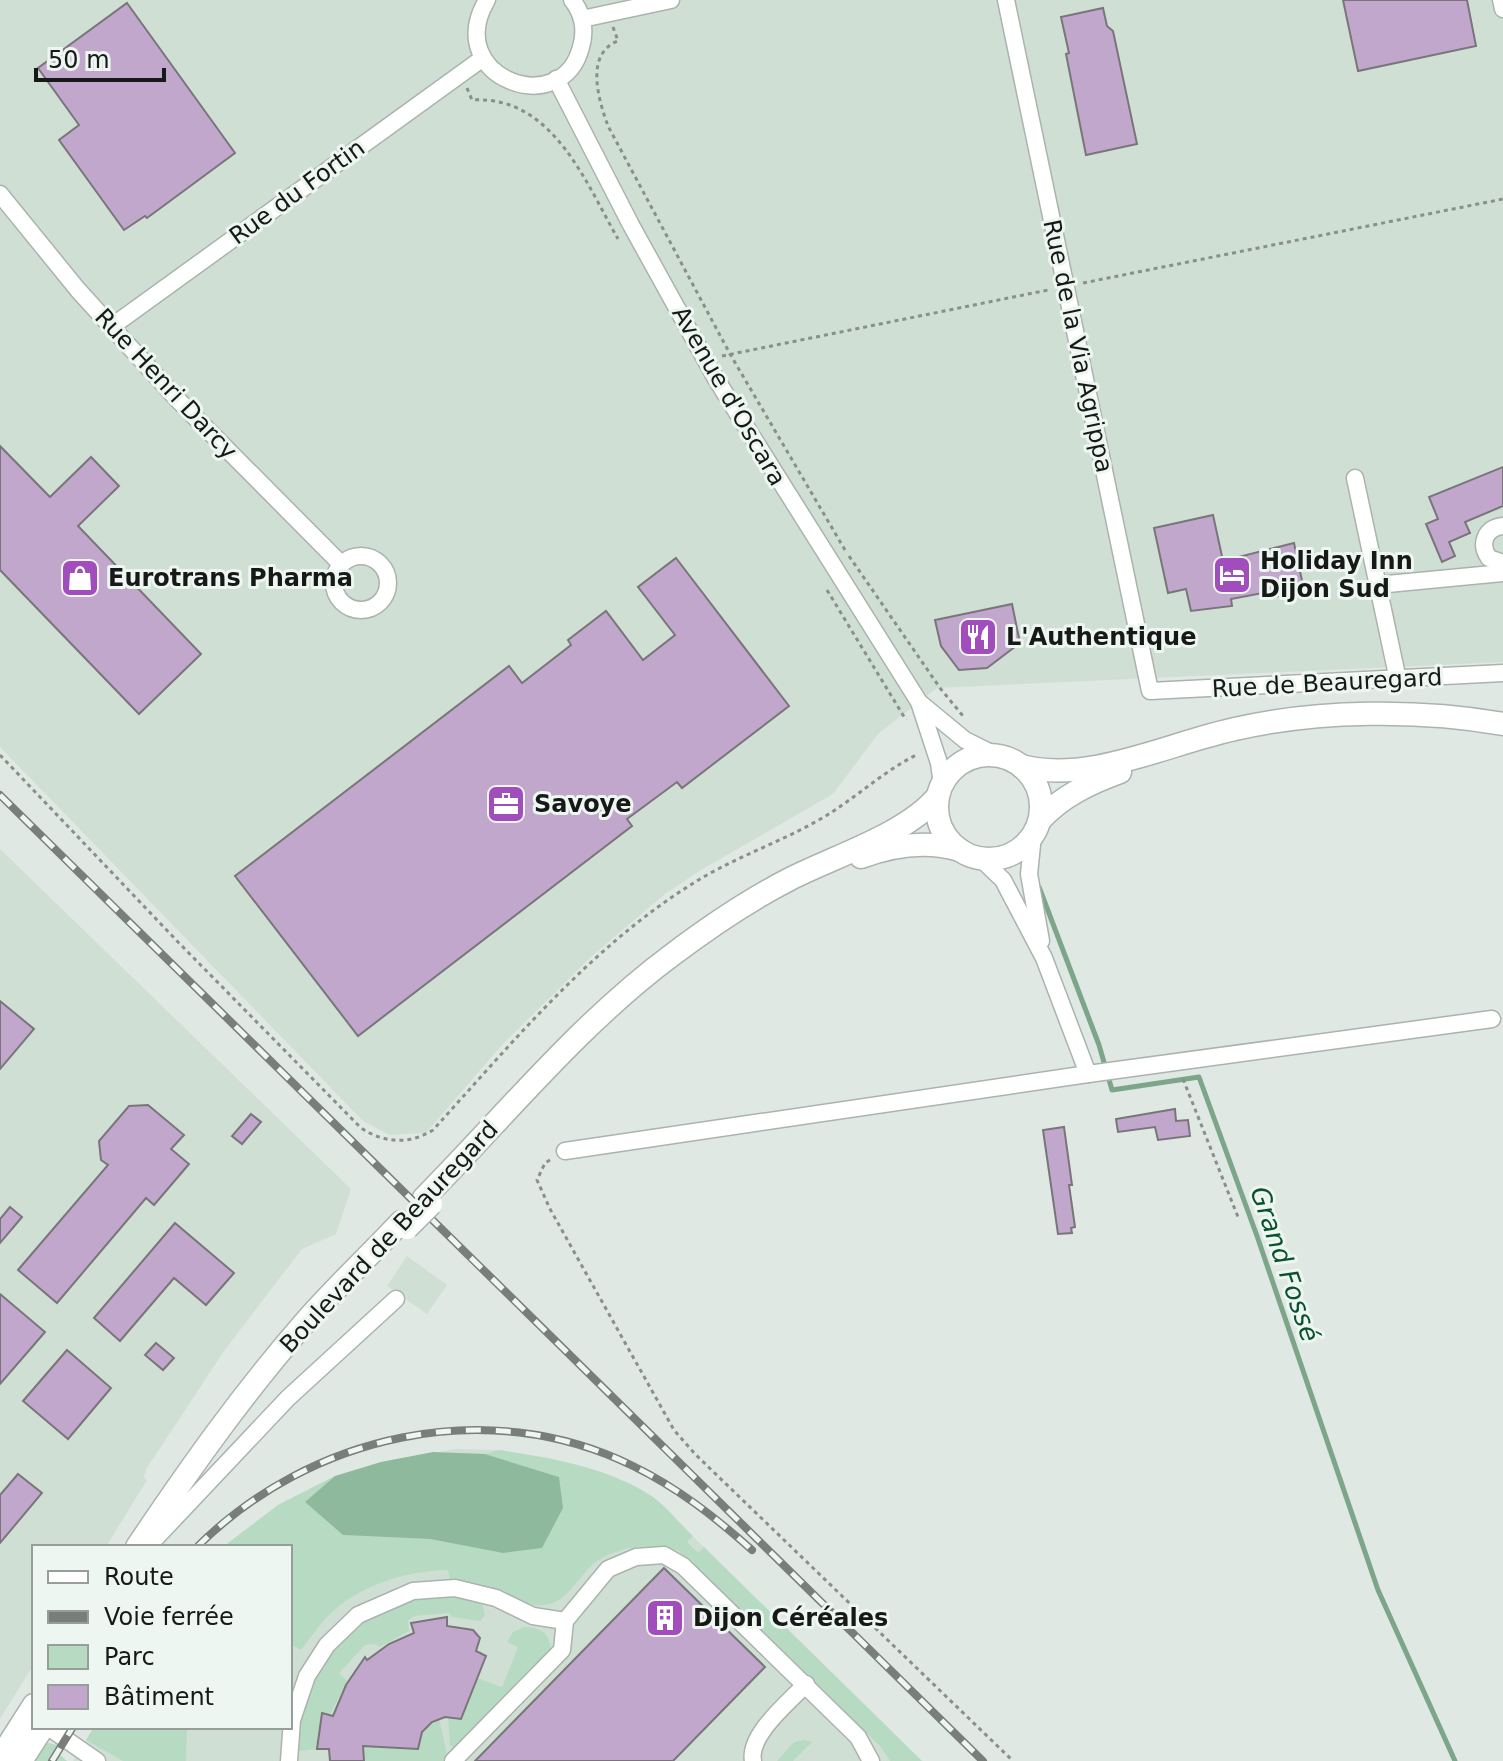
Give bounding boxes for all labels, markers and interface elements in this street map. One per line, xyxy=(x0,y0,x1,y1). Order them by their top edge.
scale bar xyxy=(36,32,164,82)
text: 50 m xyxy=(48,46,110,74)
street label: Rue du Fortin xyxy=(224,134,370,250)
street label: Rue de la Via Agrippa xyxy=(1037,217,1119,475)
street label: Avenue d'Oscara xyxy=(666,301,792,491)
street label: Rue Henri Darcy xyxy=(89,303,243,465)
place label: Holiday Inn Dijon Sud xyxy=(1260,547,1413,603)
hotel icon: Holiday Inn Dijon Sud xyxy=(1211,554,1253,596)
shop icon: Eurotrans Pharma xyxy=(59,557,101,599)
place label: Eurotrans Pharma xyxy=(108,564,353,592)
restaurant icon: L'Authentique xyxy=(957,616,999,658)
place label: L'Authentique xyxy=(1006,623,1196,651)
street label: Rue de Beauregard xyxy=(1211,663,1443,703)
office icon: Savoye xyxy=(485,783,527,825)
place label: Savoye xyxy=(534,790,632,818)
street label: Boulevard de Beauregard xyxy=(274,1115,504,1359)
water label: Grand Fossé xyxy=(1244,1183,1326,1345)
legend xyxy=(32,1545,292,1729)
text: Route xyxy=(104,1563,174,1591)
building icon: Dijon Céréales xyxy=(644,1597,686,1639)
text: Voie ferrée xyxy=(104,1603,234,1631)
place label: Dijon Céréales xyxy=(693,1604,888,1632)
text: Parc xyxy=(104,1643,155,1671)
text: Bâtiment xyxy=(104,1683,214,1711)

